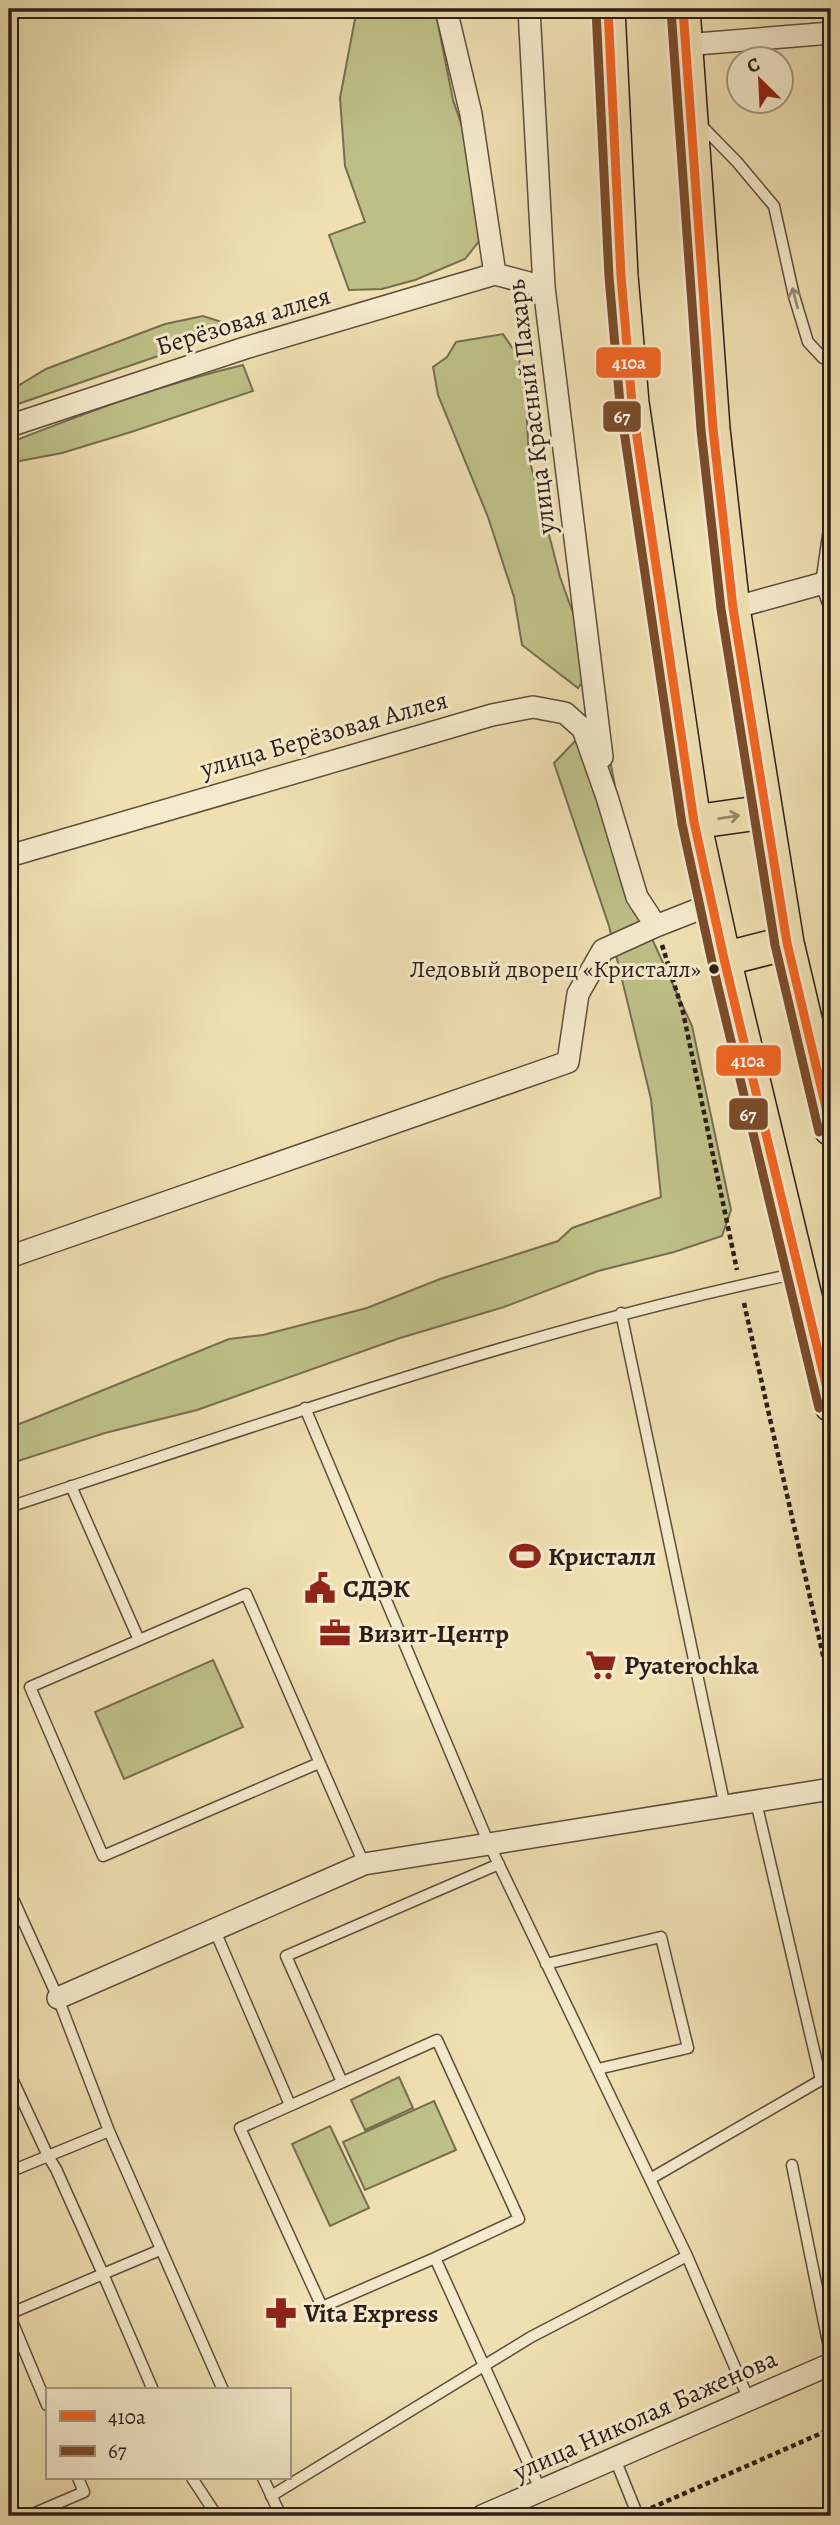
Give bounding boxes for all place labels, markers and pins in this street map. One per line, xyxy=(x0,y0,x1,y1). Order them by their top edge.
place label: Ледовый дворец «Кристалл» xyxy=(410,953,701,985)
marker: Ледовый дворец «Кристалл» xyxy=(707,962,721,976)
sports icon: Кристалл xyxy=(508,1539,542,1573)
place label: Кристалл xyxy=(548,1539,656,1574)
public building icon: СДЭК xyxy=(303,1571,337,1605)
place label: СДЭК xyxy=(343,1571,411,1606)
office icon: Визит-Центр xyxy=(318,1616,352,1650)
place label: Визит-Центр xyxy=(358,1616,509,1651)
supermarket icon: Pyaterochka xyxy=(584,1648,618,1682)
place label: Pyaterochka xyxy=(624,1648,759,1683)
pharmacy icon: Vita Express xyxy=(264,2296,298,2330)
place label: Vita Express xyxy=(303,2296,438,2331)

